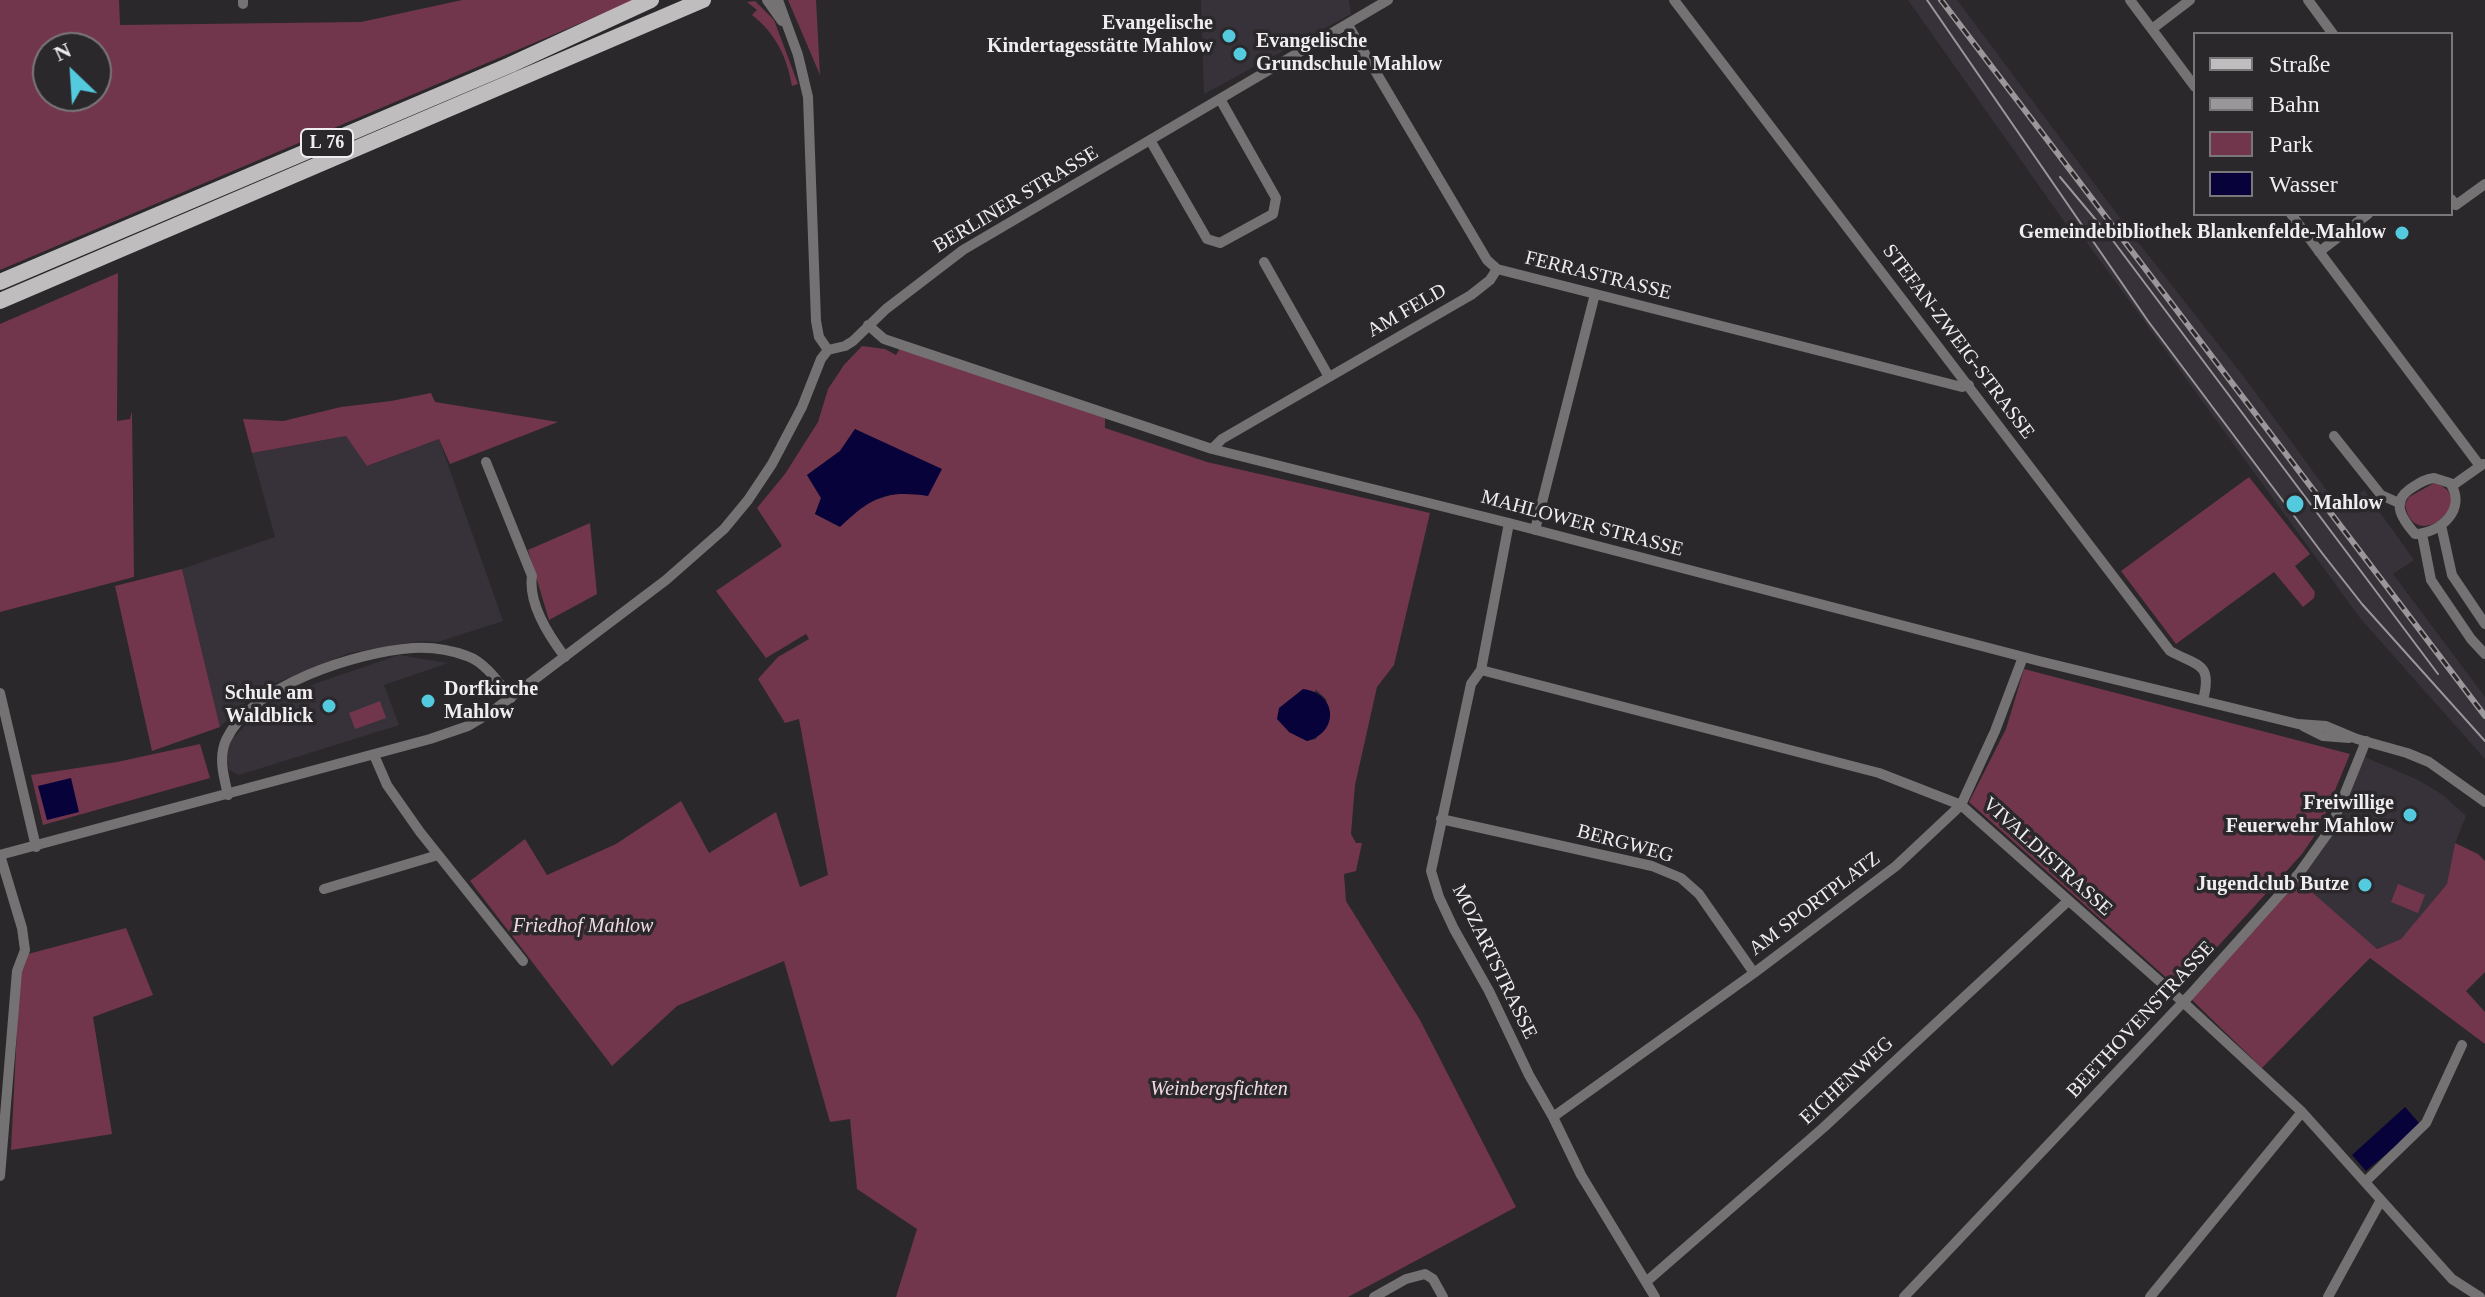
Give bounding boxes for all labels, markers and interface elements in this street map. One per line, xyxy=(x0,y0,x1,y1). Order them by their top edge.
place label: Evangelische Kindertagesstätte Mahlow xyxy=(987,12,1213,59)
marker: Evangelische Kindertagesstätte Mahlow xyxy=(1220,27,1238,45)
place label: Evangelische Grundschule Mahlow xyxy=(1256,30,1442,77)
north arrow xyxy=(32,32,112,112)
legend xyxy=(2193,32,2453,216)
text: N xyxy=(50,37,75,66)
marker: Evangelische Grundschule Mahlow xyxy=(1231,45,1249,63)
text: Straße xyxy=(2269,51,2330,77)
text: Bahn xyxy=(2269,91,2320,117)
road number: L 76 xyxy=(301,129,353,157)
text: Park xyxy=(2269,131,2313,157)
street label: BERLINER STRASSE xyxy=(929,141,1103,259)
text: Wasser xyxy=(2269,171,2338,197)
place label: Gemeindebibliothek Blankenfelde-Mahlow xyxy=(2019,221,2386,245)
marker: Gemeindebibliothek Blankenfelde-Mahlow xyxy=(2393,224,2411,242)
street label: STEFAN-ZWEIG-STRASSE xyxy=(1877,240,2039,444)
street label: FERRASTRASSE xyxy=(1522,246,1674,306)
street label: AM FELD xyxy=(1363,279,1451,343)
street label: MAHLOWER STRASSE xyxy=(1478,485,1686,563)
place label: Mahlow xyxy=(2313,492,2383,516)
marker: Mahlow xyxy=(2284,493,2306,515)
place label: Dorfkirche Mahlow xyxy=(444,678,538,725)
place label: Schule am Waldblick xyxy=(225,682,313,729)
marker: Dorfkirche Mahlow xyxy=(419,692,437,710)
marker: Schule am Waldblick xyxy=(320,697,338,715)
street label: VIVALDISTRASSE xyxy=(1977,792,2117,922)
place label: Freiwillige Feuerwehr Mahlow xyxy=(2226,792,2394,839)
marker: Freiwillige Feuerwehr Mahlow xyxy=(2401,806,2419,824)
street label: BERGWEG xyxy=(1574,820,1676,868)
street label: AM SPORTPLATZ xyxy=(1745,847,1885,961)
place label: Jugendclub Butze xyxy=(2196,873,2349,897)
marker: Jugendclub Butze xyxy=(2356,876,2374,894)
street label: MOZARTSTRASSE xyxy=(1446,881,1542,1043)
park label: Friedhof Mahlow xyxy=(513,915,653,939)
street label: BEETHOVENSTRASSE xyxy=(2062,937,2220,1103)
street label: EICHENWEG xyxy=(1795,1032,1899,1130)
park label: Weinbergsfichten xyxy=(1150,1078,1288,1102)

